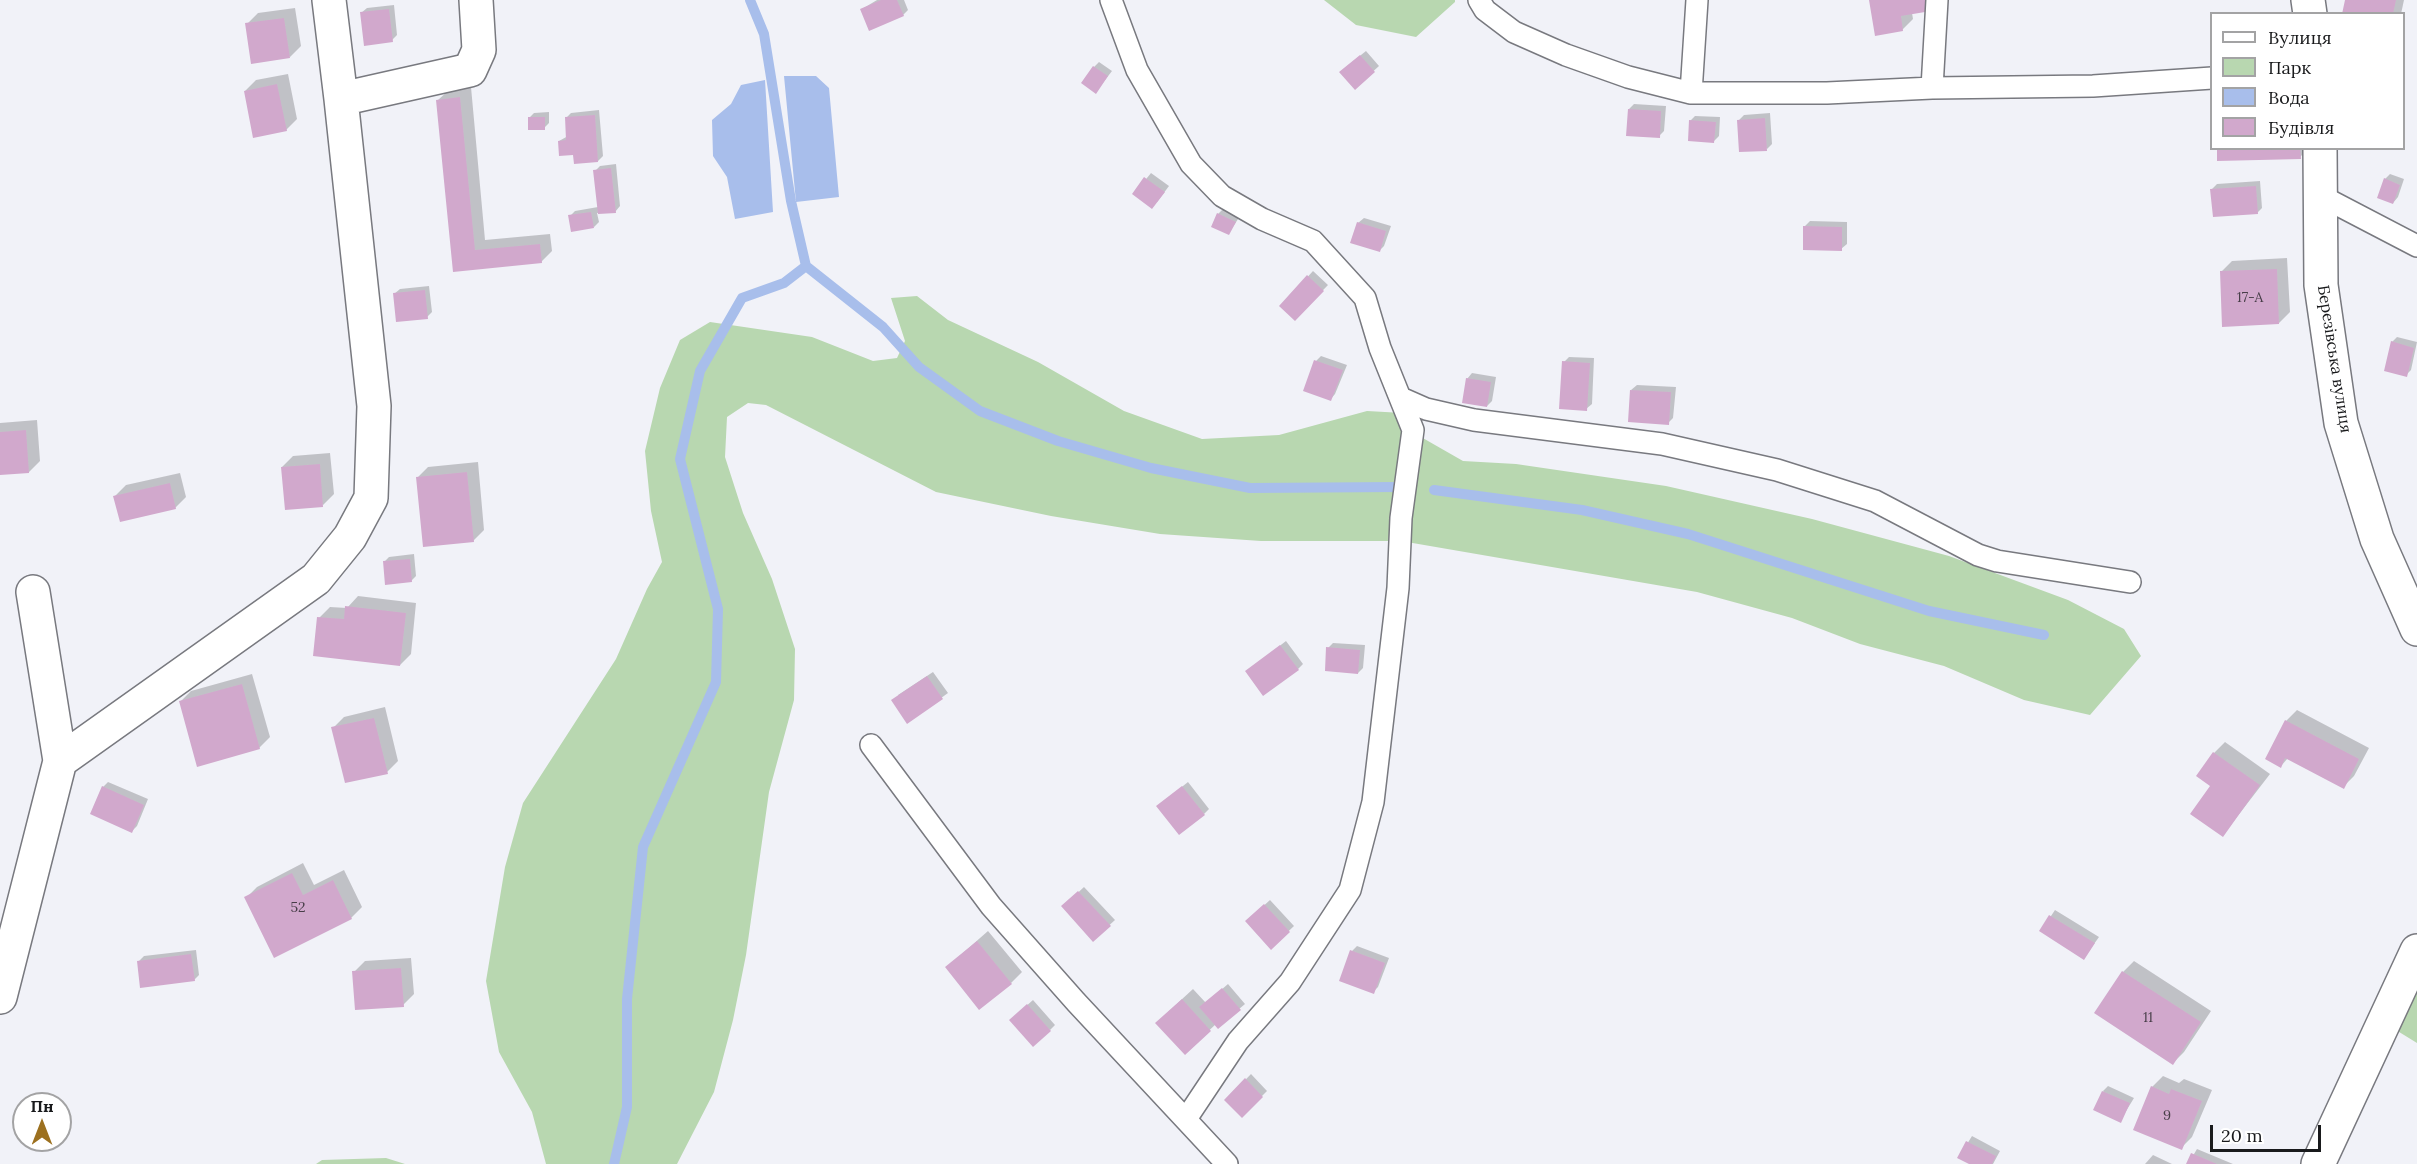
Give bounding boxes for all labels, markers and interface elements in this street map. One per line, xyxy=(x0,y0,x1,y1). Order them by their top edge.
legend xyxy=(2210,12,2405,150)
text: Вулиця xyxy=(2268,26,2331,49)
text: Парк xyxy=(2268,56,2311,79)
text: Вода xyxy=(2268,86,2310,109)
text: Будівля xyxy=(2268,116,2334,139)
street label: Березівська вулиця xyxy=(2313,284,2355,434)
house number: 17-А xyxy=(2237,290,2263,306)
house number: 52 xyxy=(290,900,306,916)
house number: 11 xyxy=(2143,1010,2153,1026)
north arrow xyxy=(12,1092,72,1152)
text: Пн xyxy=(30,1096,54,1116)
house number: 9 xyxy=(2163,1108,2171,1124)
scale bar xyxy=(2213,1113,2324,1151)
text: 20 m xyxy=(2221,1124,2263,1147)

